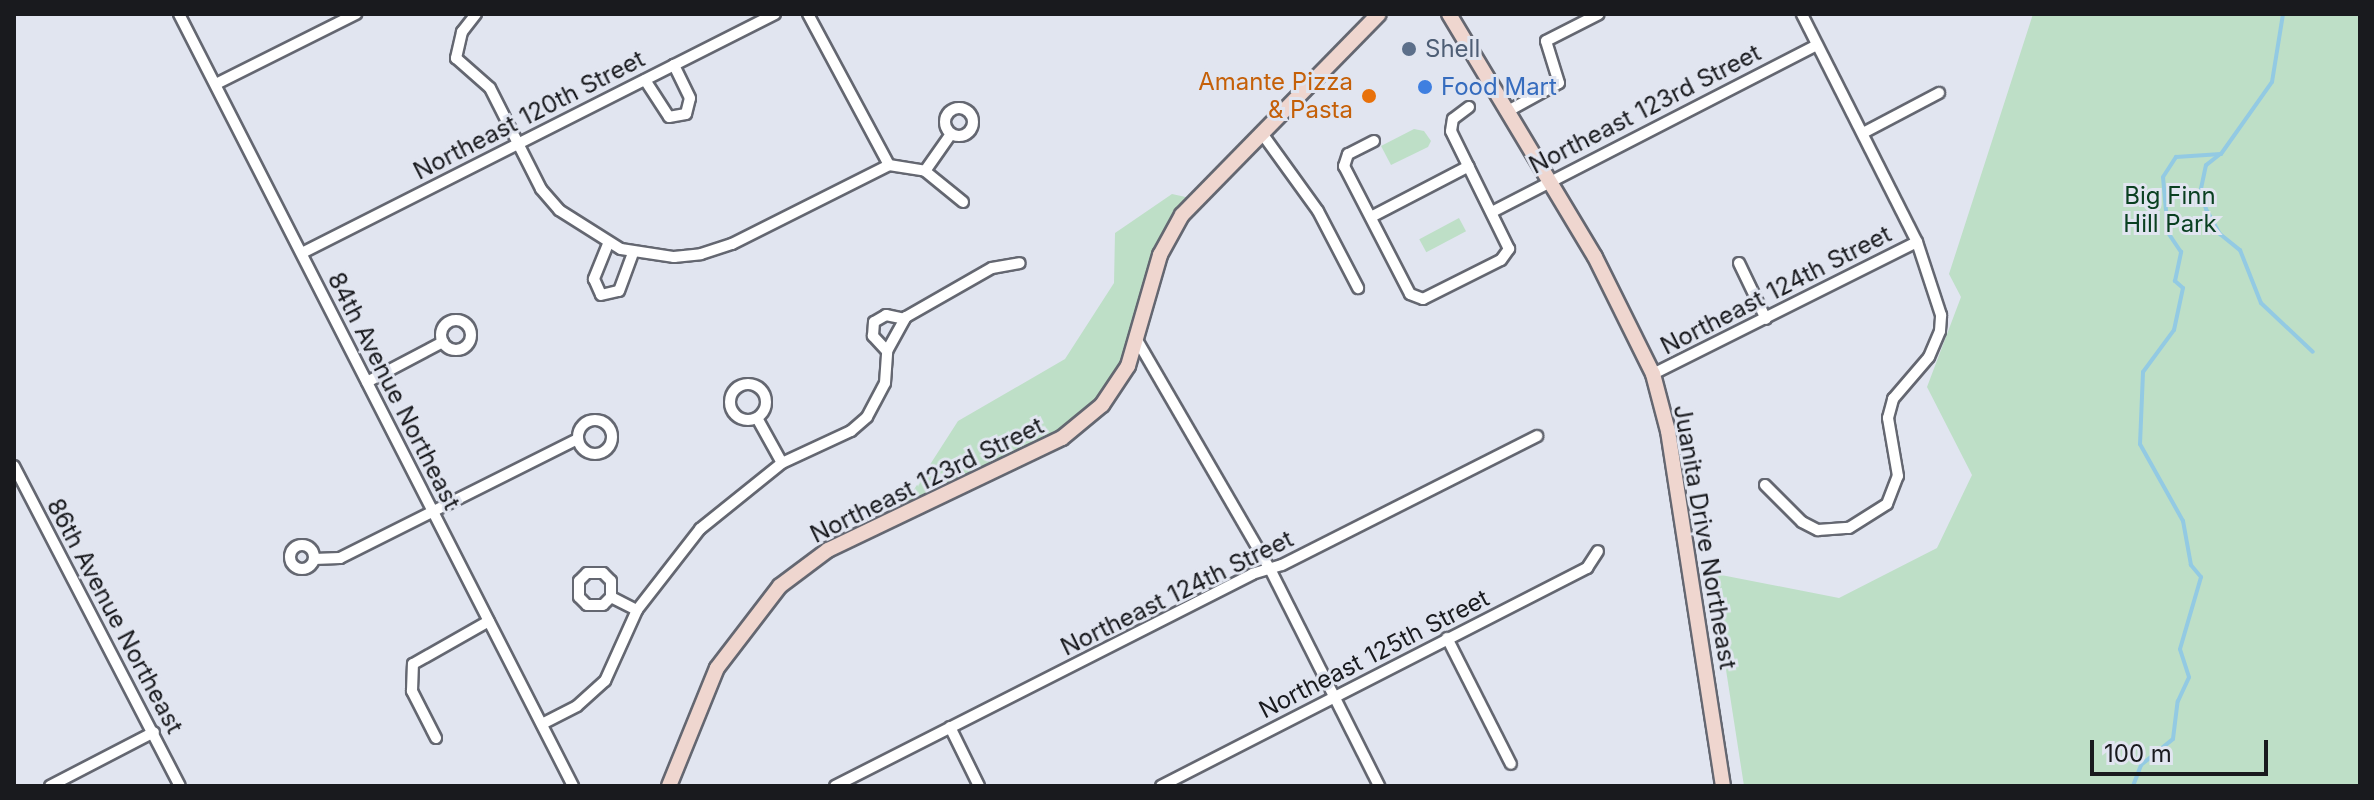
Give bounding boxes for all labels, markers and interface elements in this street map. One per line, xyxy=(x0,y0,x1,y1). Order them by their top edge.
place label: Shell xyxy=(1425,35,1480,63)
street label: Northeast 123rd Street xyxy=(1524,38,1766,180)
marker: Shell xyxy=(1400,40,1418,58)
street label: Northeast 120th Street xyxy=(409,44,649,186)
place label: Amante Pizza & Pasta xyxy=(1198,68,1353,124)
place label: Food Mart xyxy=(1441,73,1557,101)
marker: Food Mart xyxy=(1416,78,1434,96)
marker: Amante Pizza & Pasta xyxy=(1360,87,1378,105)
park label: Big Finn Hill Park xyxy=(2123,182,2217,238)
street label: Northeast 124th Street xyxy=(1656,219,1896,361)
street label: 84th Avenue Northeast xyxy=(322,268,466,514)
street label: Juanita Drive Northeast xyxy=(1668,403,1742,671)
street label: Northeast 123rd Street xyxy=(806,411,1048,549)
street label: 86th Avenue Northeast xyxy=(41,494,189,738)
street label: Northeast 124th Street xyxy=(1056,524,1298,662)
street label: Northeast 125th Street xyxy=(1254,583,1494,725)
scale bar xyxy=(2094,724,2272,774)
text: 100 m xyxy=(2104,739,2172,768)

